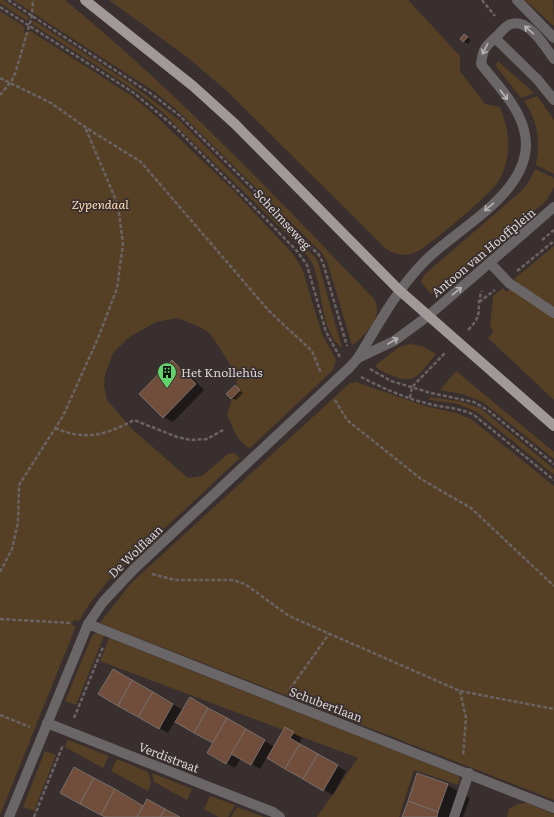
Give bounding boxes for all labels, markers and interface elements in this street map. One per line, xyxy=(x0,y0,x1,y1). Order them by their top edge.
one-way arrow xyxy=(523,25,534,34)
one-way arrow xyxy=(481,43,488,55)
one-way arrow xyxy=(500,90,508,101)
street label: Schelmseweg xyxy=(250,185,316,254)
park label: Zypendaal xyxy=(71,195,129,213)
street label: Antoon van Hooffplein xyxy=(427,203,539,301)
one-way arrow xyxy=(483,203,494,212)
one-way arrow xyxy=(452,287,462,296)
one-way arrow xyxy=(387,337,399,345)
building icon: Het Knollehûs xyxy=(156,361,178,389)
place label: Het Knollehûs xyxy=(181,363,263,381)
street label: De Wolflaan xyxy=(104,520,166,582)
street label: Schubertlaan xyxy=(287,682,365,726)
street label: Verdistraat xyxy=(136,737,202,777)

